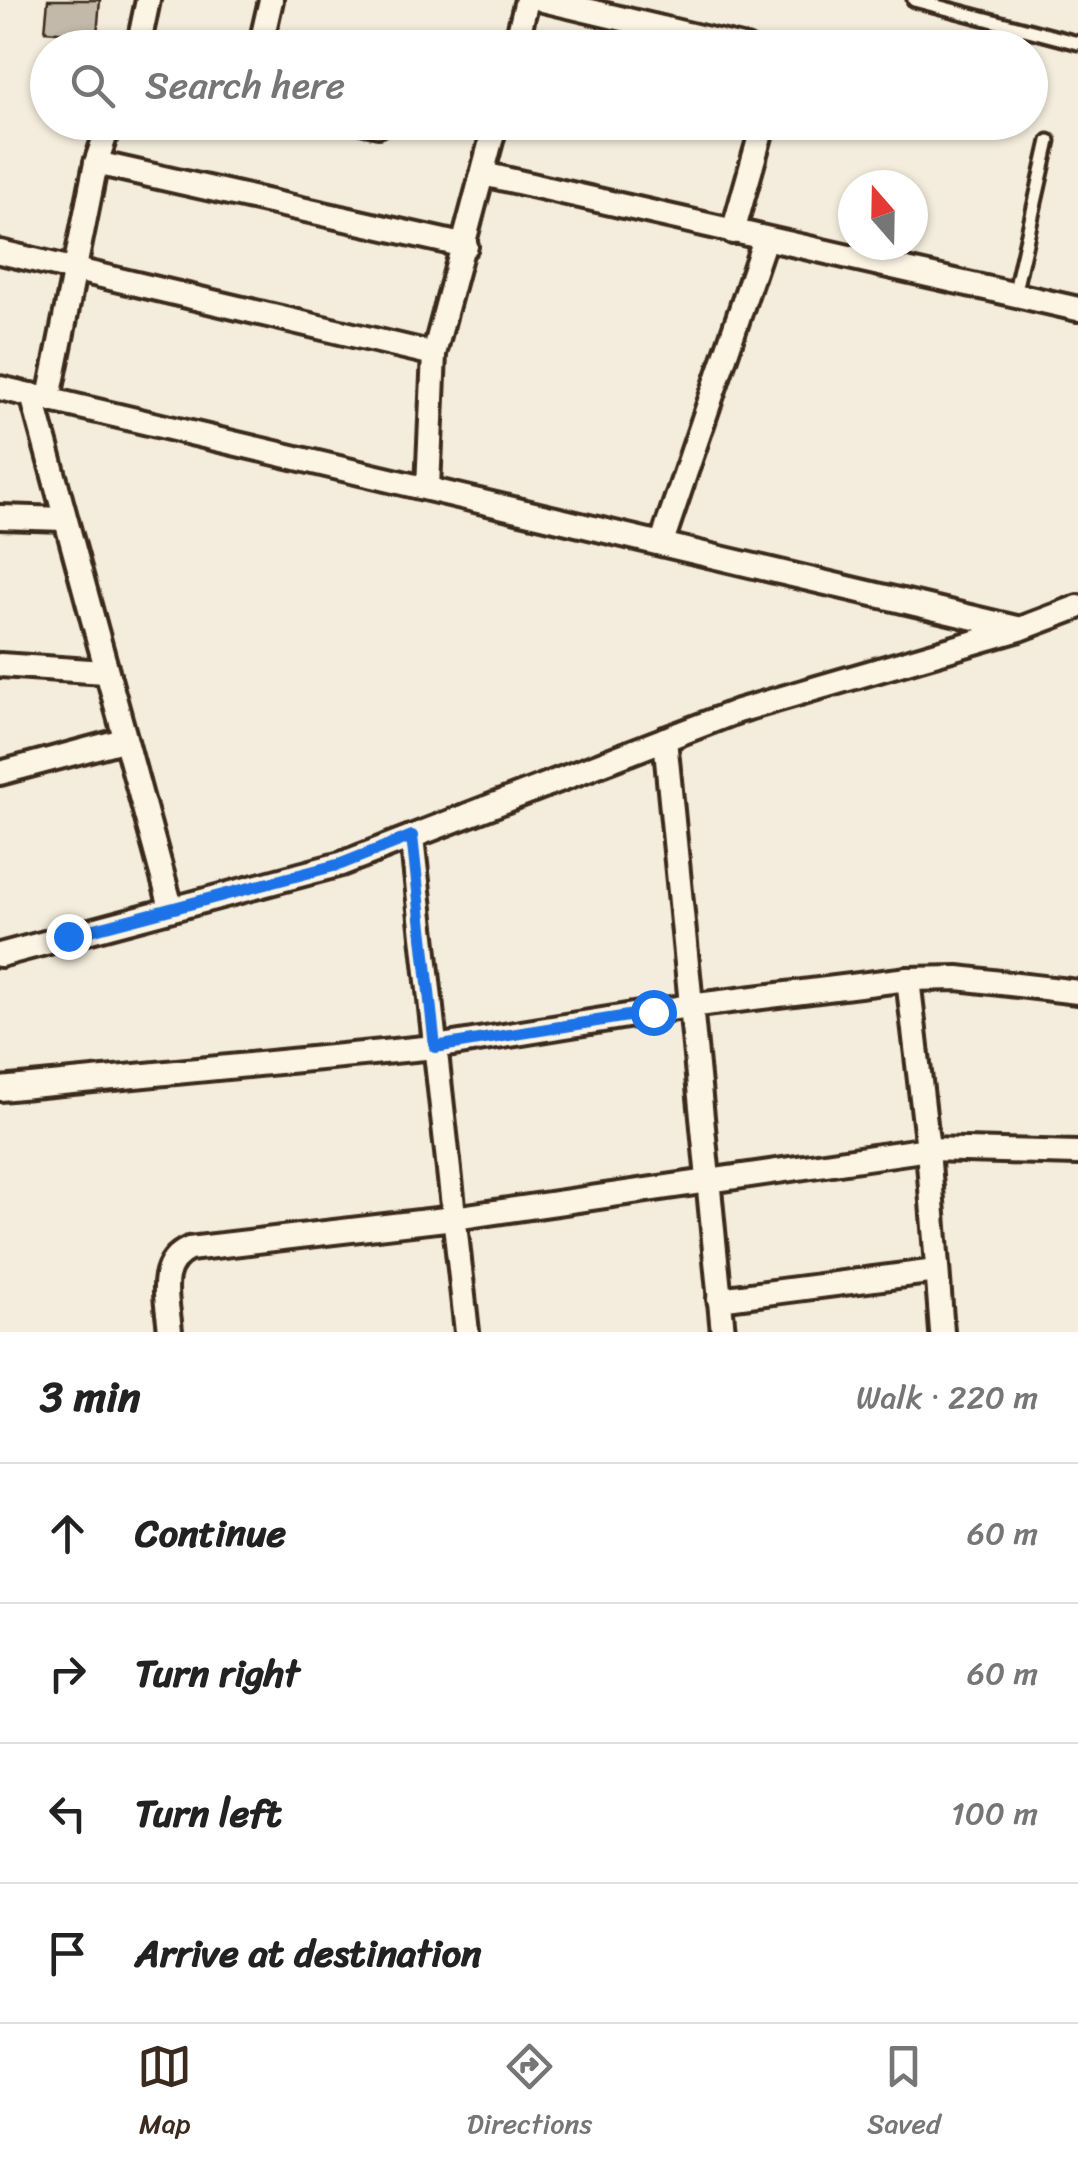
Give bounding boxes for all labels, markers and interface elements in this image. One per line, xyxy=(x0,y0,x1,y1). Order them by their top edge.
search box xyxy=(30,30,1048,140)
text: Search here xyxy=(145,52,345,119)
icon: search xyxy=(65,58,120,113)
north arrow xyxy=(838,170,928,260)
route end xyxy=(46,914,92,960)
route start xyxy=(631,990,677,1036)
text: 3 min xyxy=(40,1360,140,1434)
text: Walk · 220 m xyxy=(856,1369,1038,1426)
text: Continue xyxy=(135,1500,286,1567)
text: 60 m xyxy=(967,1505,1038,1562)
icon: ahead xyxy=(40,1506,95,1561)
text: Turn right xyxy=(135,1640,300,1707)
text: 60 m xyxy=(967,1645,1038,1702)
icon: right xyxy=(40,1646,95,1701)
text: Turn left xyxy=(135,1780,281,1847)
text: 100 m xyxy=(951,1785,1038,1842)
icon: left xyxy=(40,1786,95,1841)
text: Arrive at destination xyxy=(135,1920,482,1987)
icon: arrive xyxy=(40,1926,95,1981)
tab: Map xyxy=(137,2039,192,2148)
tab: Directions xyxy=(467,2039,592,2148)
tab: Saved xyxy=(867,2039,941,2148)

